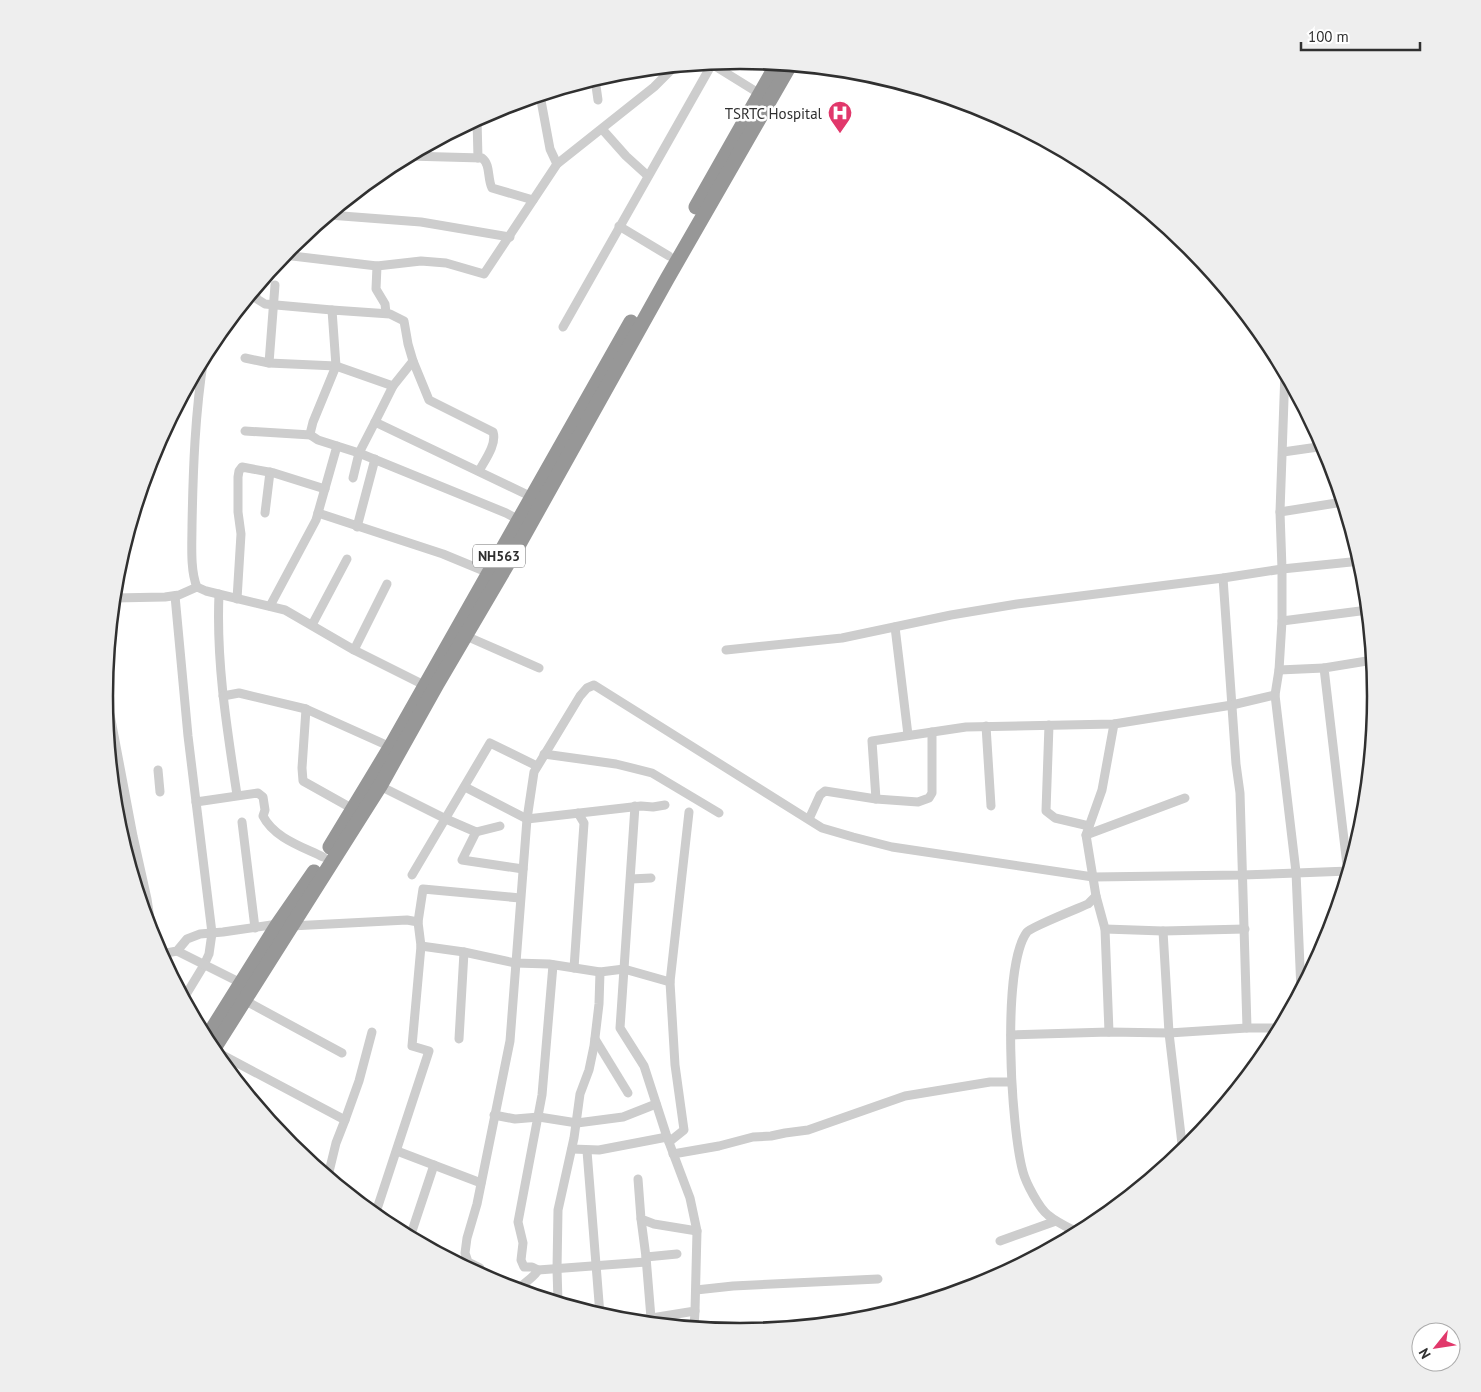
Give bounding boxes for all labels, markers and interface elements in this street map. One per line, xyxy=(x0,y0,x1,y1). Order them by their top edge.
scale bar xyxy=(1301,20,1420,52)
text: 100 m xyxy=(1308,27,1349,46)
hospital icon: TSRTC Hospital xyxy=(827,100,853,134)
place label: TSRTC Hospital xyxy=(725,104,823,123)
road number: NH563 xyxy=(473,544,525,568)
north arrow xyxy=(1411,1322,1461,1372)
text: N xyxy=(1415,1345,1435,1362)

